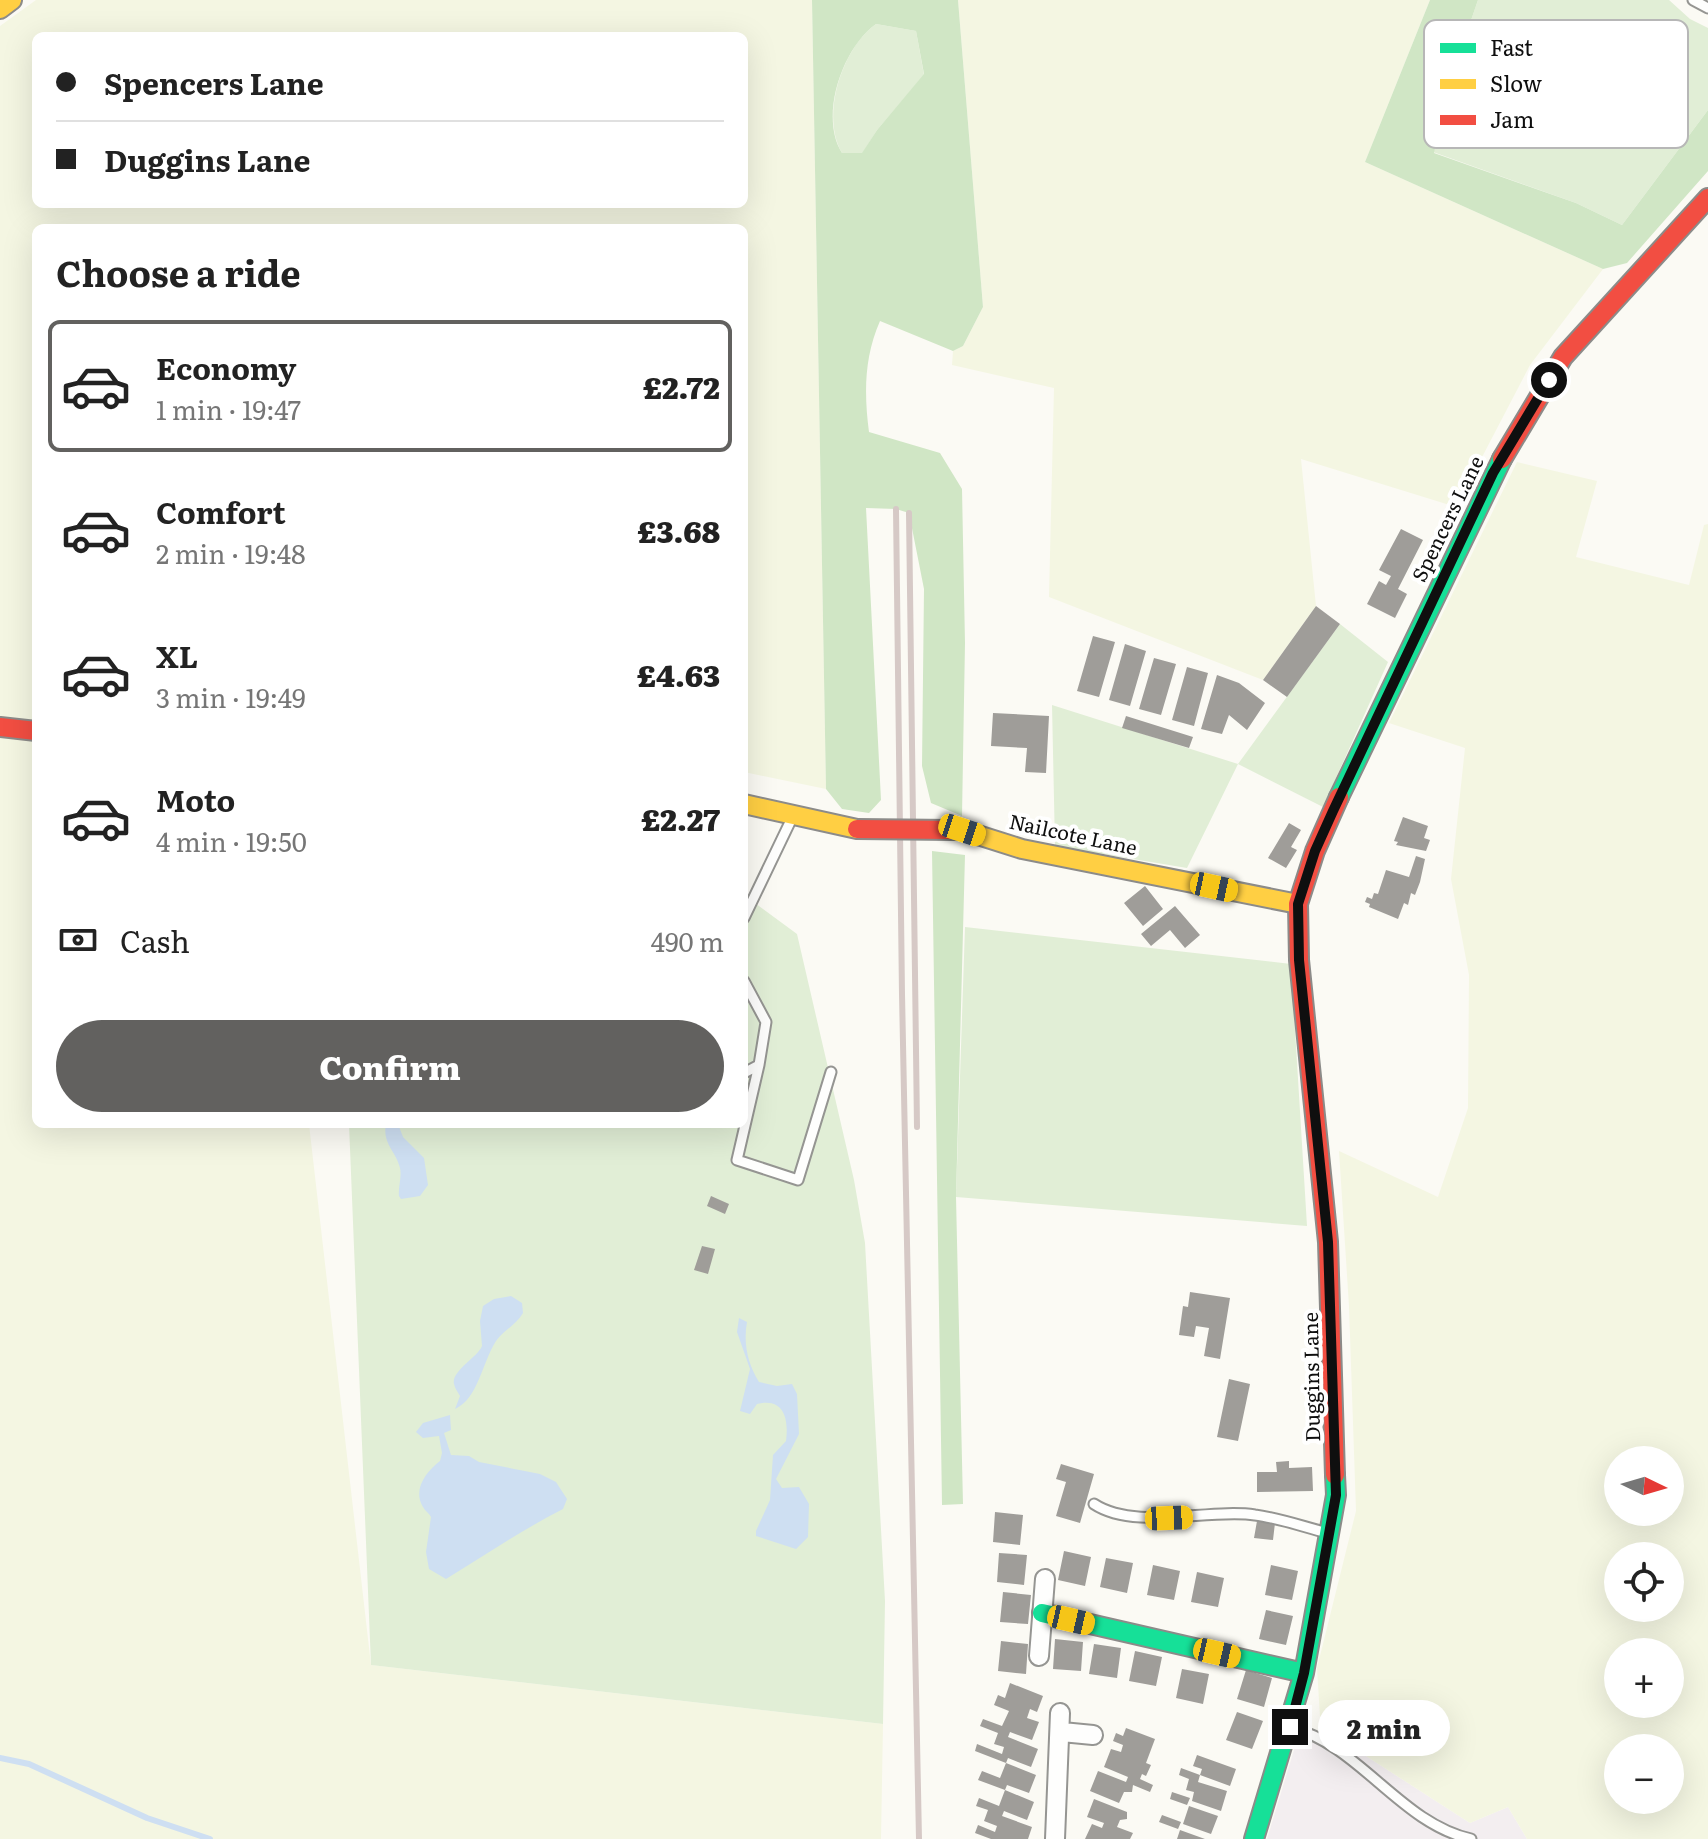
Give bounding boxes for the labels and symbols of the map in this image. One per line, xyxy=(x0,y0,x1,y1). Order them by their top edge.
legend xyxy=(1424,20,1688,148)
text: Fast xyxy=(1490,30,1533,63)
text: Slow xyxy=(1490,66,1542,99)
text: Jam xyxy=(1490,102,1534,135)
route start xyxy=(1531,362,1567,398)
street label: Spencers Lane xyxy=(1403,450,1490,586)
street label: Nailcote Lane xyxy=(1007,805,1140,861)
car xyxy=(935,811,989,849)
car xyxy=(1188,870,1240,904)
street label: Duggins Lane xyxy=(1294,1312,1326,1442)
north arrow xyxy=(1604,1446,1684,1526)
car xyxy=(1145,1505,1193,1531)
car xyxy=(1045,1603,1097,1637)
car xyxy=(1191,1636,1243,1670)
callout: 2 min xyxy=(1318,1699,1450,1755)
route end xyxy=(1272,1709,1308,1745)

